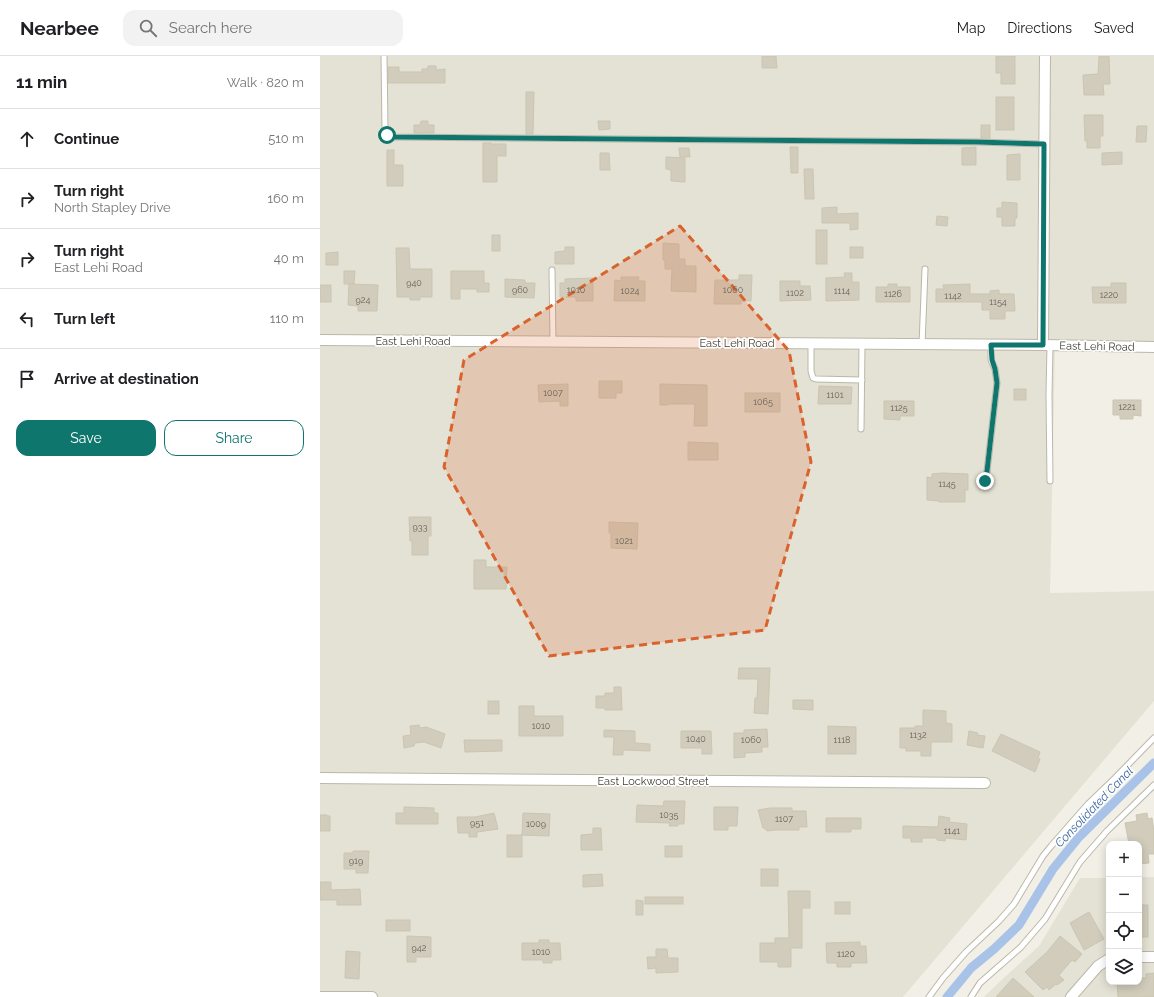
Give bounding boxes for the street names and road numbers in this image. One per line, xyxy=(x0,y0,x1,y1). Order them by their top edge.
street label: East Lehi Road xyxy=(375,335,451,348)
street label: East Lehi Road xyxy=(699,337,775,350)
street label: East Lehi Road xyxy=(1059,339,1135,354)
street label: East Lockwood Street xyxy=(597,775,709,788)

